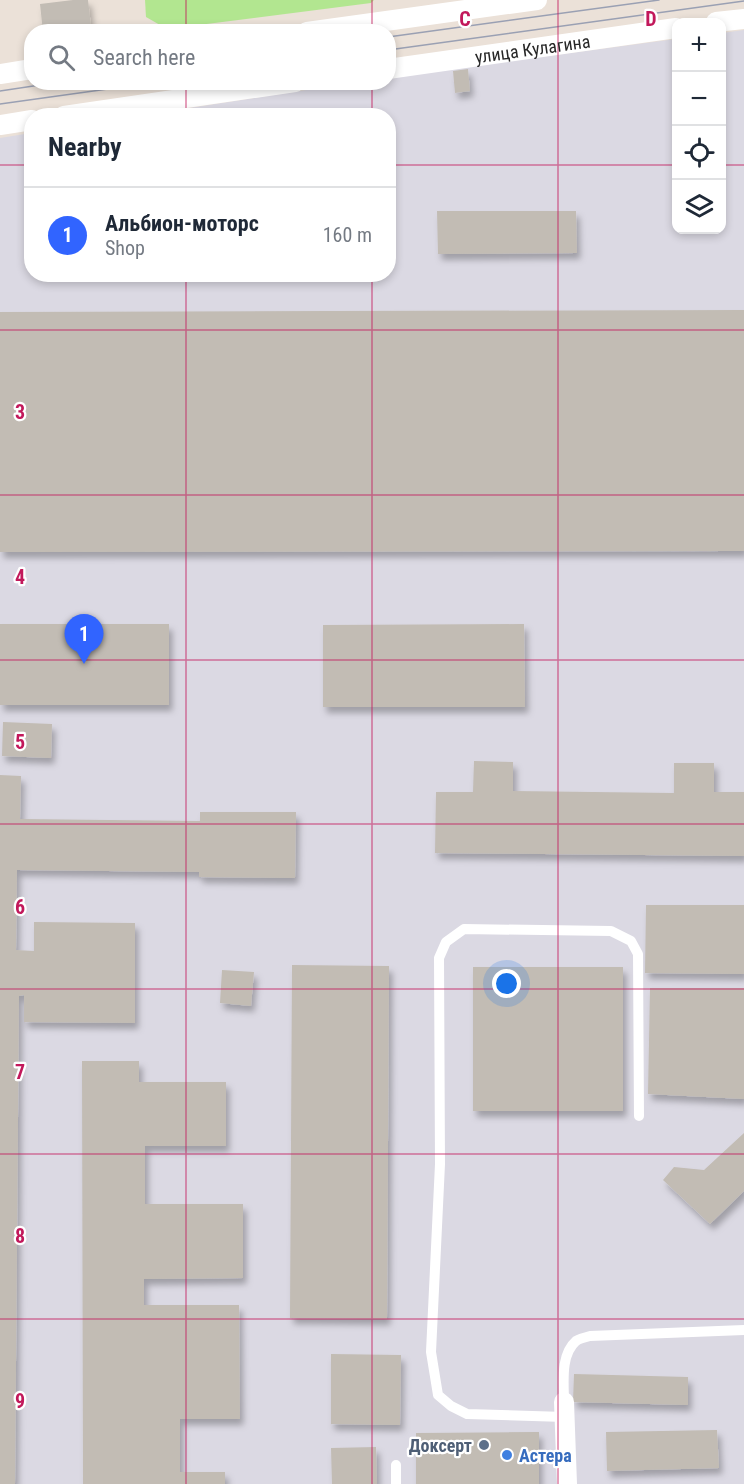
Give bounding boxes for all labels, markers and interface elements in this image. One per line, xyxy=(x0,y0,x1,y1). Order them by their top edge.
text: C xyxy=(459,7,471,31)
text: D xyxy=(645,7,657,31)
map controls xyxy=(672,18,726,234)
button: + xyxy=(672,18,726,72)
search box xyxy=(24,24,396,90)
street label: улица Кулагина xyxy=(474,30,591,67)
icon: search xyxy=(45,41,78,74)
text: Search here xyxy=(93,45,195,70)
button: − xyxy=(672,72,726,126)
button: locate xyxy=(672,126,726,180)
text: Nearby xyxy=(48,132,122,162)
button: layers xyxy=(672,180,726,234)
text: Альбион-моторс xyxy=(105,211,259,236)
text: 1 xyxy=(62,223,73,247)
text: 160 m xyxy=(323,223,372,247)
text: Shop xyxy=(105,236,145,260)
text: 3 xyxy=(15,400,25,424)
text: 4 xyxy=(15,565,25,589)
pin: 1 xyxy=(64,614,104,664)
text: 5 xyxy=(15,730,25,754)
text: 6 xyxy=(15,895,25,919)
your location xyxy=(492,969,521,998)
text: 7 xyxy=(15,1060,25,1084)
text: 8 xyxy=(15,1224,25,1248)
text: 9 xyxy=(15,1389,25,1413)
place label: Доксерт xyxy=(409,1435,472,1456)
marker: Доксерт xyxy=(477,1438,491,1452)
place label: Астера xyxy=(519,1445,572,1466)
marker: Астера xyxy=(500,1448,514,1462)

